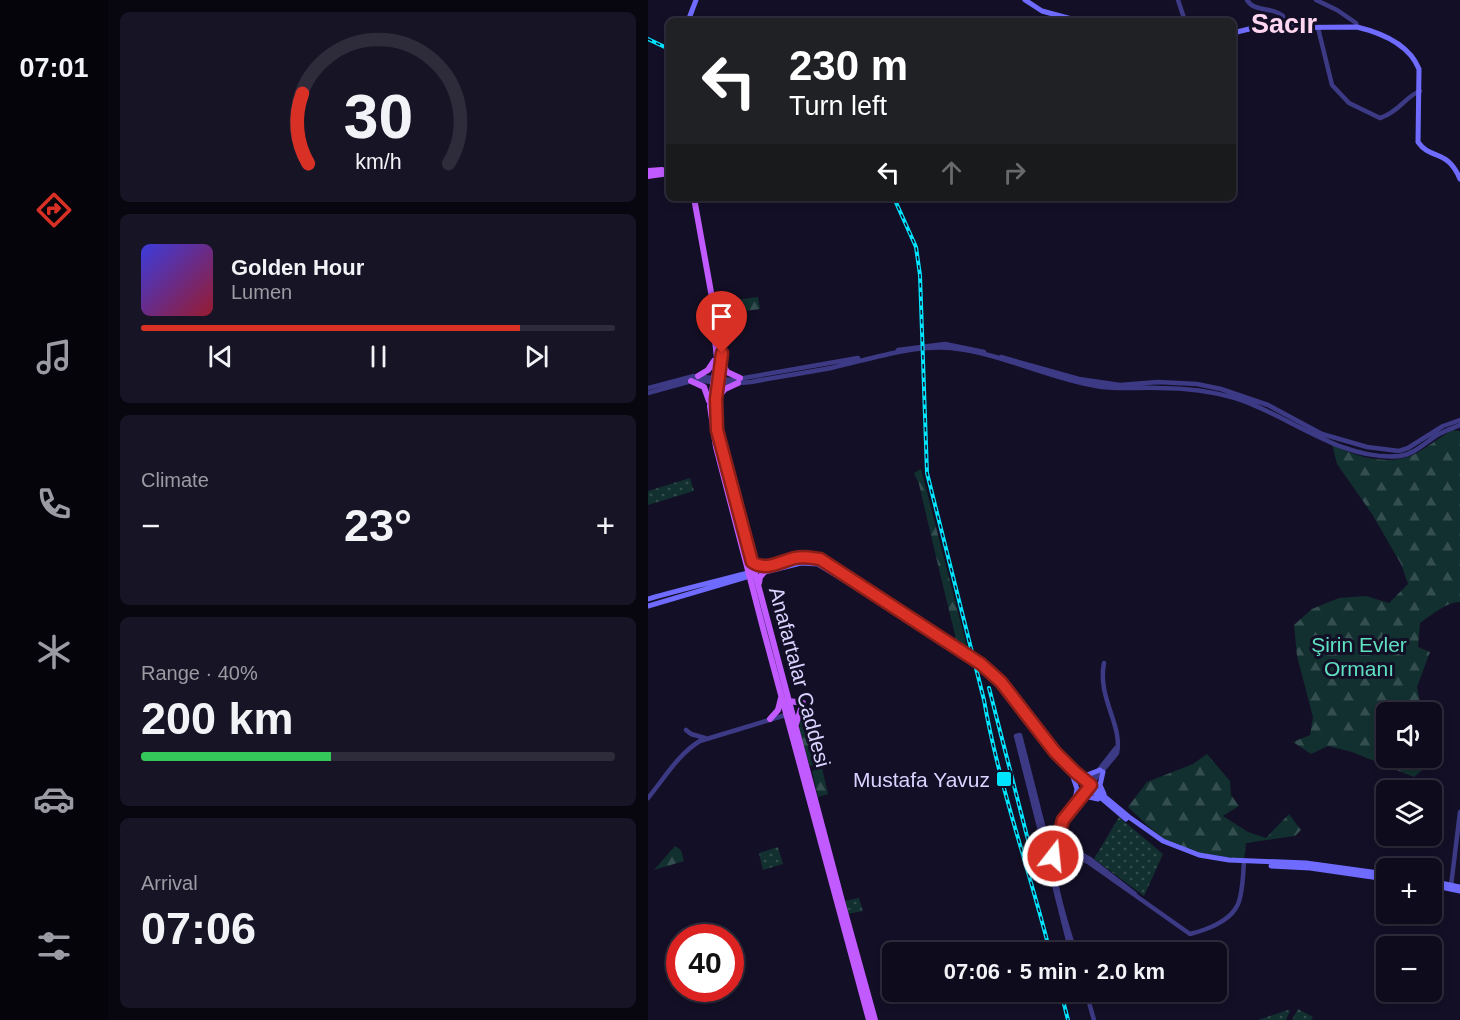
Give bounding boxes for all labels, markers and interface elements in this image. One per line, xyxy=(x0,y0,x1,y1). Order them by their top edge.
district label: Sacır xyxy=(1251,9,1318,39)
icon: left xyxy=(690,42,768,120)
text: 230 m xyxy=(789,42,908,89)
text: 07:01 xyxy=(19,53,89,83)
text: 30 xyxy=(343,82,413,151)
text: Turn left xyxy=(789,91,887,121)
text: km/h xyxy=(355,150,401,174)
icon: left xyxy=(872,156,905,189)
icon: ahead xyxy=(935,156,968,189)
icon: right xyxy=(998,156,1031,189)
icon: directions xyxy=(33,189,75,231)
text: Golden Hour xyxy=(231,255,364,280)
text: Lumen xyxy=(231,281,292,303)
pin xyxy=(696,291,747,353)
icon: arrive xyxy=(705,300,738,333)
icon: music xyxy=(33,336,75,378)
icon: previous xyxy=(204,340,237,373)
icon: pause xyxy=(362,340,395,373)
icon: next xyxy=(520,340,553,373)
text: Climate xyxy=(141,469,209,491)
icon: phone xyxy=(33,483,75,525)
text: 23° xyxy=(344,500,412,551)
text: − xyxy=(141,507,160,544)
text: + xyxy=(596,507,615,544)
street label: Anafartalar Caddesi xyxy=(765,584,835,770)
icon: climate xyxy=(33,631,75,673)
park label: Şirin Evler Ormanı xyxy=(1311,633,1407,680)
text: Range · 40% xyxy=(141,662,258,684)
text: 200 km xyxy=(141,693,294,744)
map controls xyxy=(1376,702,1442,1002)
button: sound xyxy=(1376,702,1442,768)
place label: Mustafa Yavuz xyxy=(853,768,990,791)
marker: Mustafa Yavuz xyxy=(995,770,1013,788)
icon: car xyxy=(33,778,75,820)
button: layers xyxy=(1376,780,1442,846)
position arrow xyxy=(1021,824,1085,888)
button: + xyxy=(1376,858,1442,924)
text: Arrival xyxy=(141,872,198,894)
text: 07:06 xyxy=(141,903,256,954)
speed limit sign: 40 xyxy=(666,924,744,1002)
icon: filters xyxy=(33,925,75,967)
button: − xyxy=(1376,936,1442,1002)
text: 07:06 · 5 min · 2.0 km xyxy=(944,959,1165,984)

